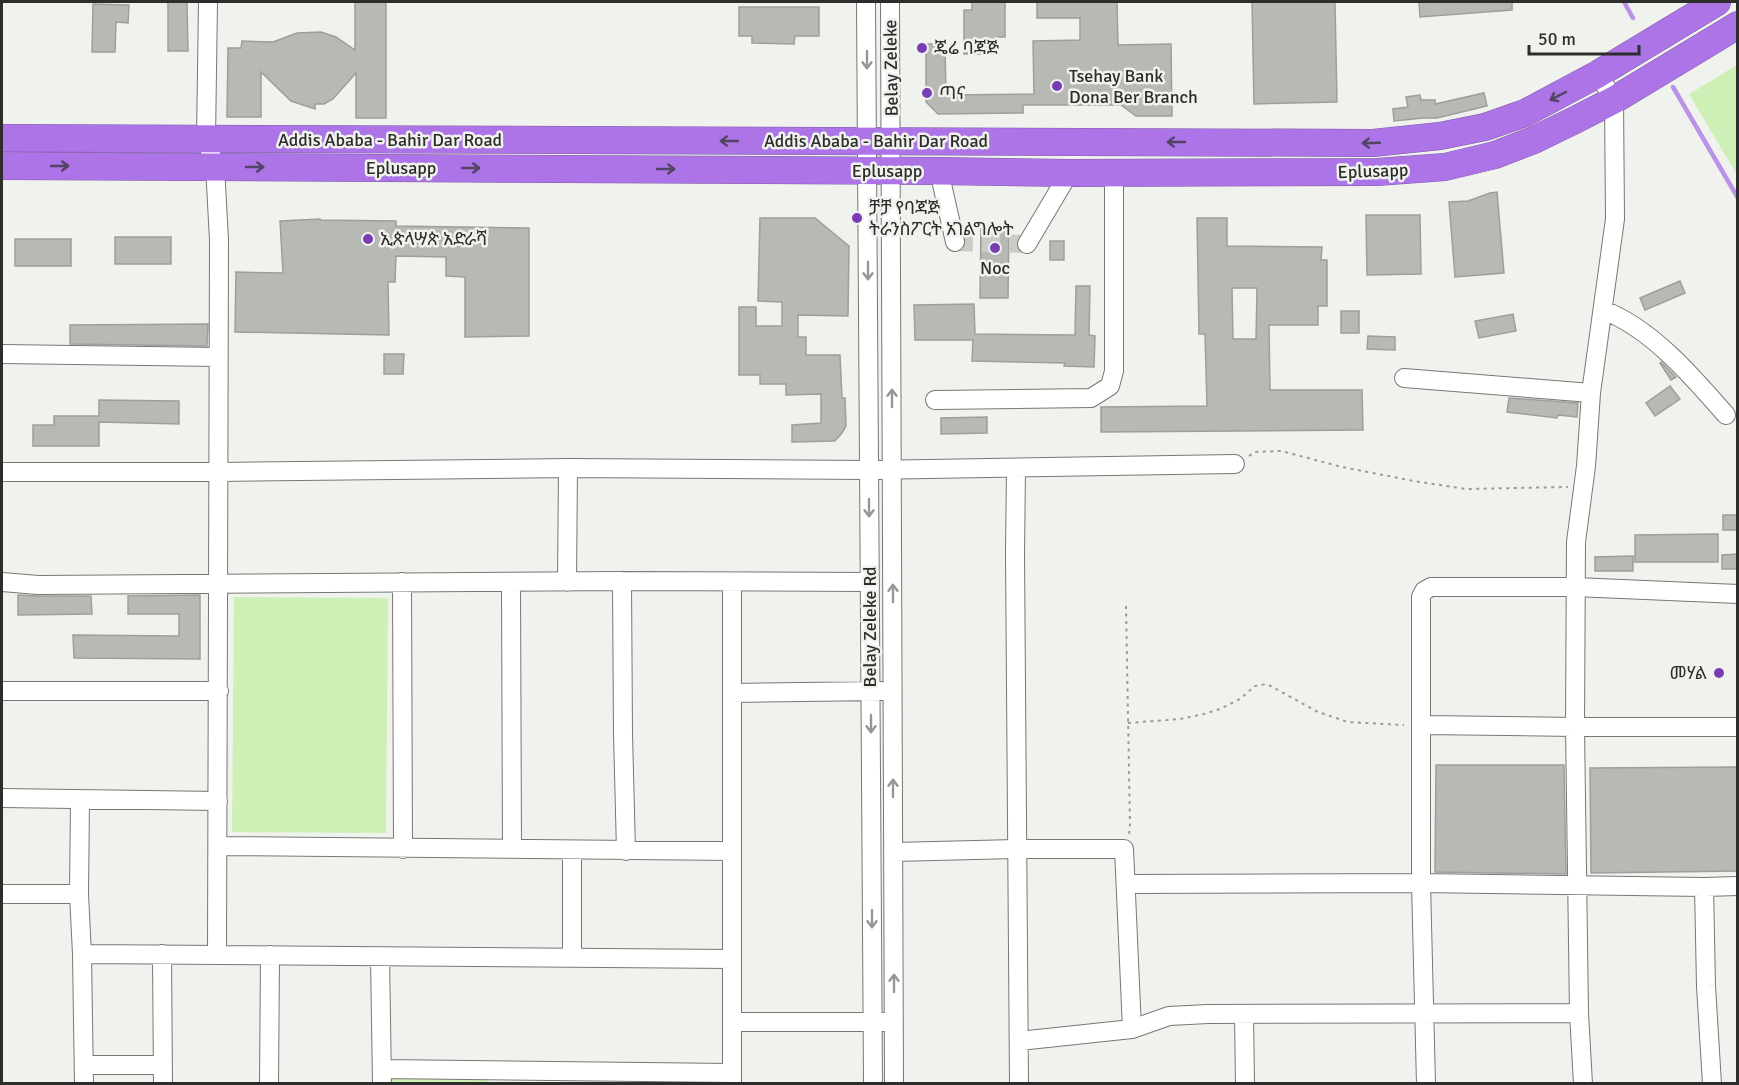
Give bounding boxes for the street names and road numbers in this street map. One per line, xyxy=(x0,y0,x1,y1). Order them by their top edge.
street label: Belay Zeleke xyxy=(879,19,903,117)
street label: Addis Ababa - Bahir Dar Road xyxy=(278,129,502,151)
street label: Addis Ababa - Bahir Dar Road xyxy=(764,130,988,152)
street label: Eplusapp xyxy=(366,157,436,179)
street label: Eplusapp xyxy=(1337,159,1409,183)
street label: Eplusapp xyxy=(852,160,922,182)
street label: Belay Zeleke Rd xyxy=(859,567,881,687)

